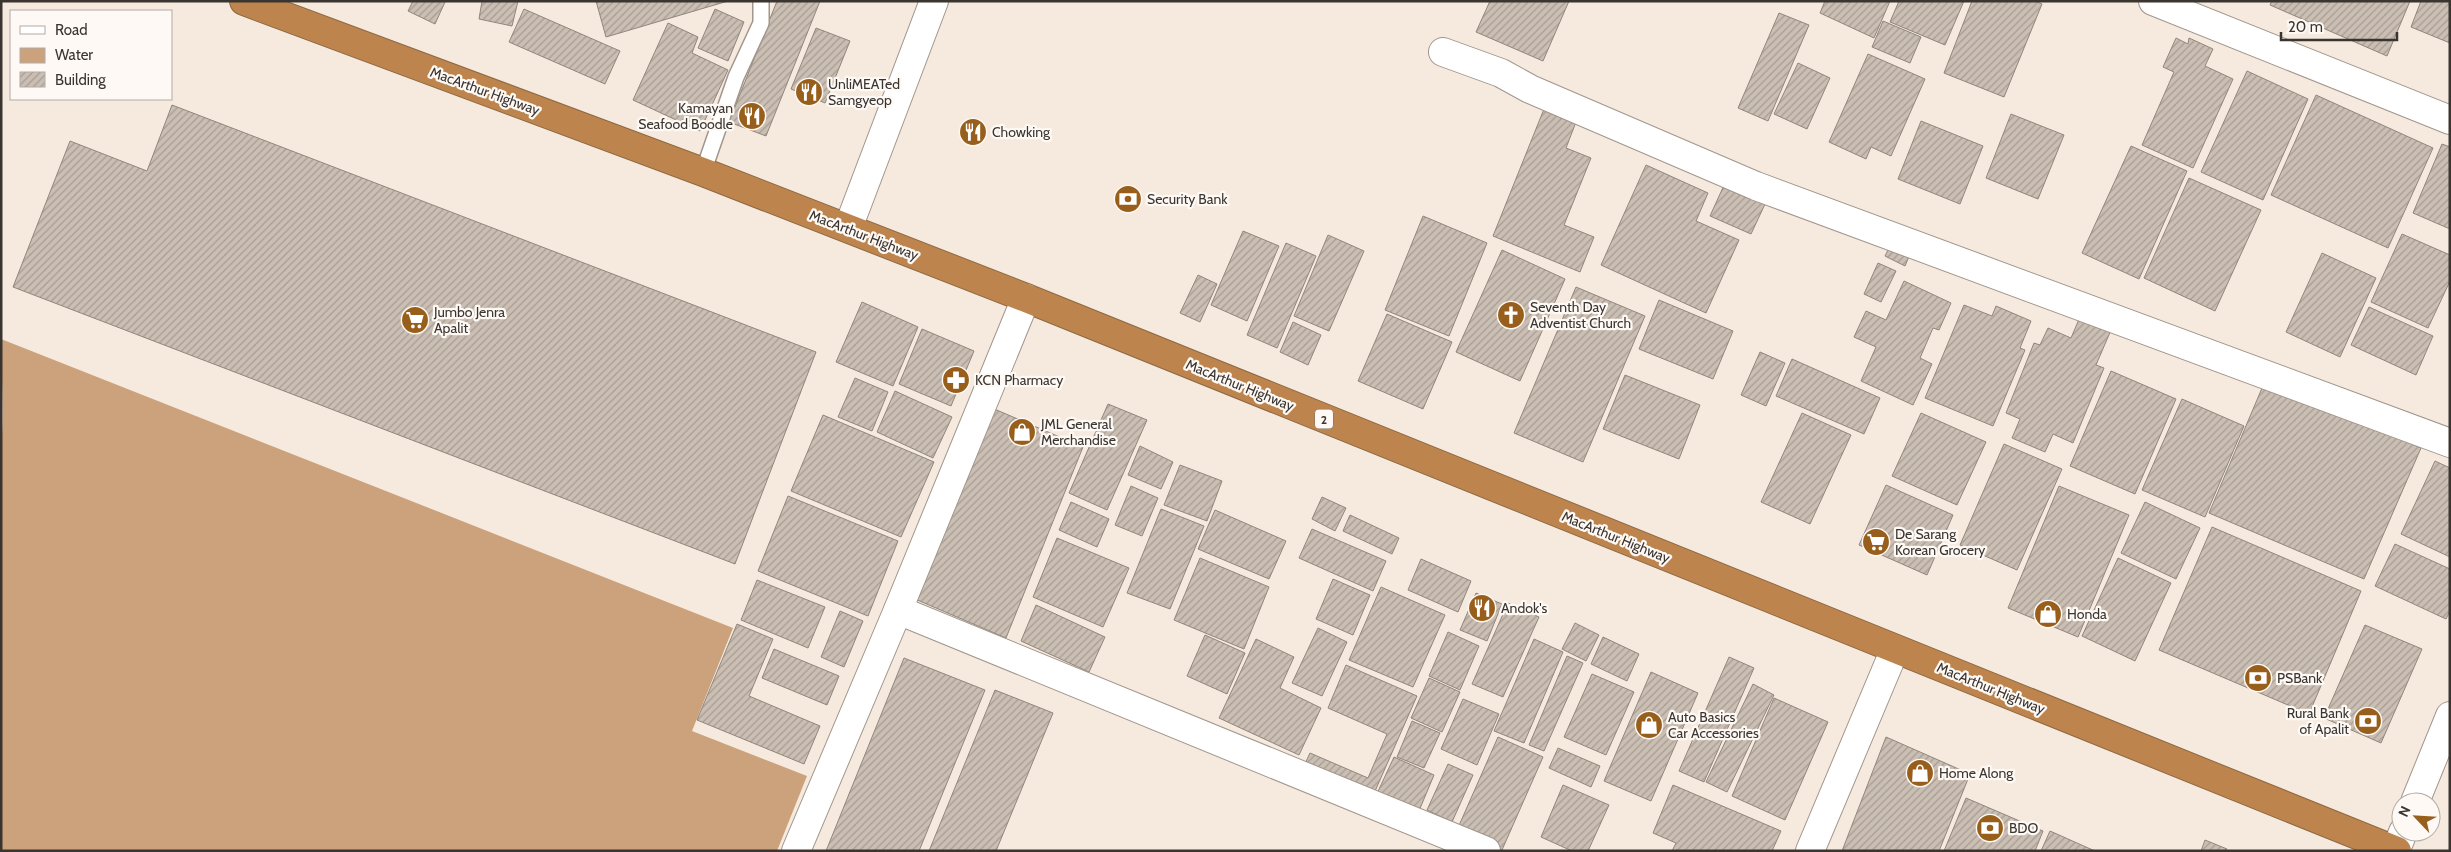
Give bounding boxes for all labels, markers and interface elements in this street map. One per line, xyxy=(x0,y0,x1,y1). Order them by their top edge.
legend xyxy=(10,10,172,100)
scale bar xyxy=(2281,10,2397,42)
text: 20 m xyxy=(2288,18,2323,36)
text: Road xyxy=(55,21,88,39)
text: Water xyxy=(55,46,93,64)
street label: MacArthur Highway xyxy=(428,63,542,119)
text: Building xyxy=(55,71,106,89)
place label: UnliMEATed Samgyeop xyxy=(828,75,900,109)
restaurant icon: UnliMEATed Samgyeop xyxy=(794,77,824,107)
place label: Kamayan Seafood Boodle xyxy=(638,99,733,133)
restaurant icon: Kamayan Seafood Boodle xyxy=(737,101,767,131)
restaurant icon: Chowking xyxy=(958,117,988,147)
place label: Chowking xyxy=(992,123,1051,141)
bank icon: Security Bank xyxy=(1113,184,1143,214)
place label: Security Bank xyxy=(1147,190,1228,208)
street label: MacArthur Highway xyxy=(807,206,921,264)
place label: Seventh Day Adventist Church xyxy=(1530,298,1631,332)
church icon: Seventh Day Adventist Church xyxy=(1496,300,1526,330)
place label: Jumbo Jenra Apalit xyxy=(433,303,505,337)
supermarket icon: Jumbo Jenra Apalit xyxy=(400,305,430,335)
street label: MacArthur Highway xyxy=(1183,355,1297,415)
pharmacy icon: KCN Pharmacy xyxy=(941,365,971,395)
place label: KCN Pharmacy xyxy=(975,371,1063,389)
road number: 2 xyxy=(1315,409,1333,428)
place label: JML General Merchandise xyxy=(1040,415,1116,449)
shop icon: JML General Merchandise xyxy=(1007,417,1037,447)
street label: MacArthur Highway xyxy=(1559,507,1673,567)
place label: De Sarang Korean Grocery xyxy=(1895,525,1985,559)
supermarket icon: De Sarang Korean Grocery xyxy=(1861,527,1891,557)
restaurant icon: Andok's xyxy=(1467,593,1497,623)
place label: Andok's xyxy=(1501,599,1547,617)
shop icon: Honda xyxy=(2033,599,2063,629)
place label: Honda xyxy=(2067,605,2107,623)
street label: MacArthur Highway xyxy=(1934,658,2048,718)
bank icon: PSBank xyxy=(2243,663,2273,693)
place label: PSBank xyxy=(2277,669,2323,687)
place label: Rural Bank of Apalit xyxy=(2287,704,2350,738)
bank icon: Rural Bank of Apalit xyxy=(2353,706,2383,736)
place label: Auto Basics Car Accessories xyxy=(1668,708,1759,742)
shop icon: Auto Basics Car Accessories xyxy=(1634,710,1664,740)
shop icon: Home Along xyxy=(1905,758,1935,788)
place label: Home Along xyxy=(1939,764,2014,782)
north arrow xyxy=(2391,792,2441,842)
text: N xyxy=(2394,803,2414,820)
bank icon: BDO xyxy=(1975,813,2005,843)
place label: BDO xyxy=(2009,819,2039,837)

